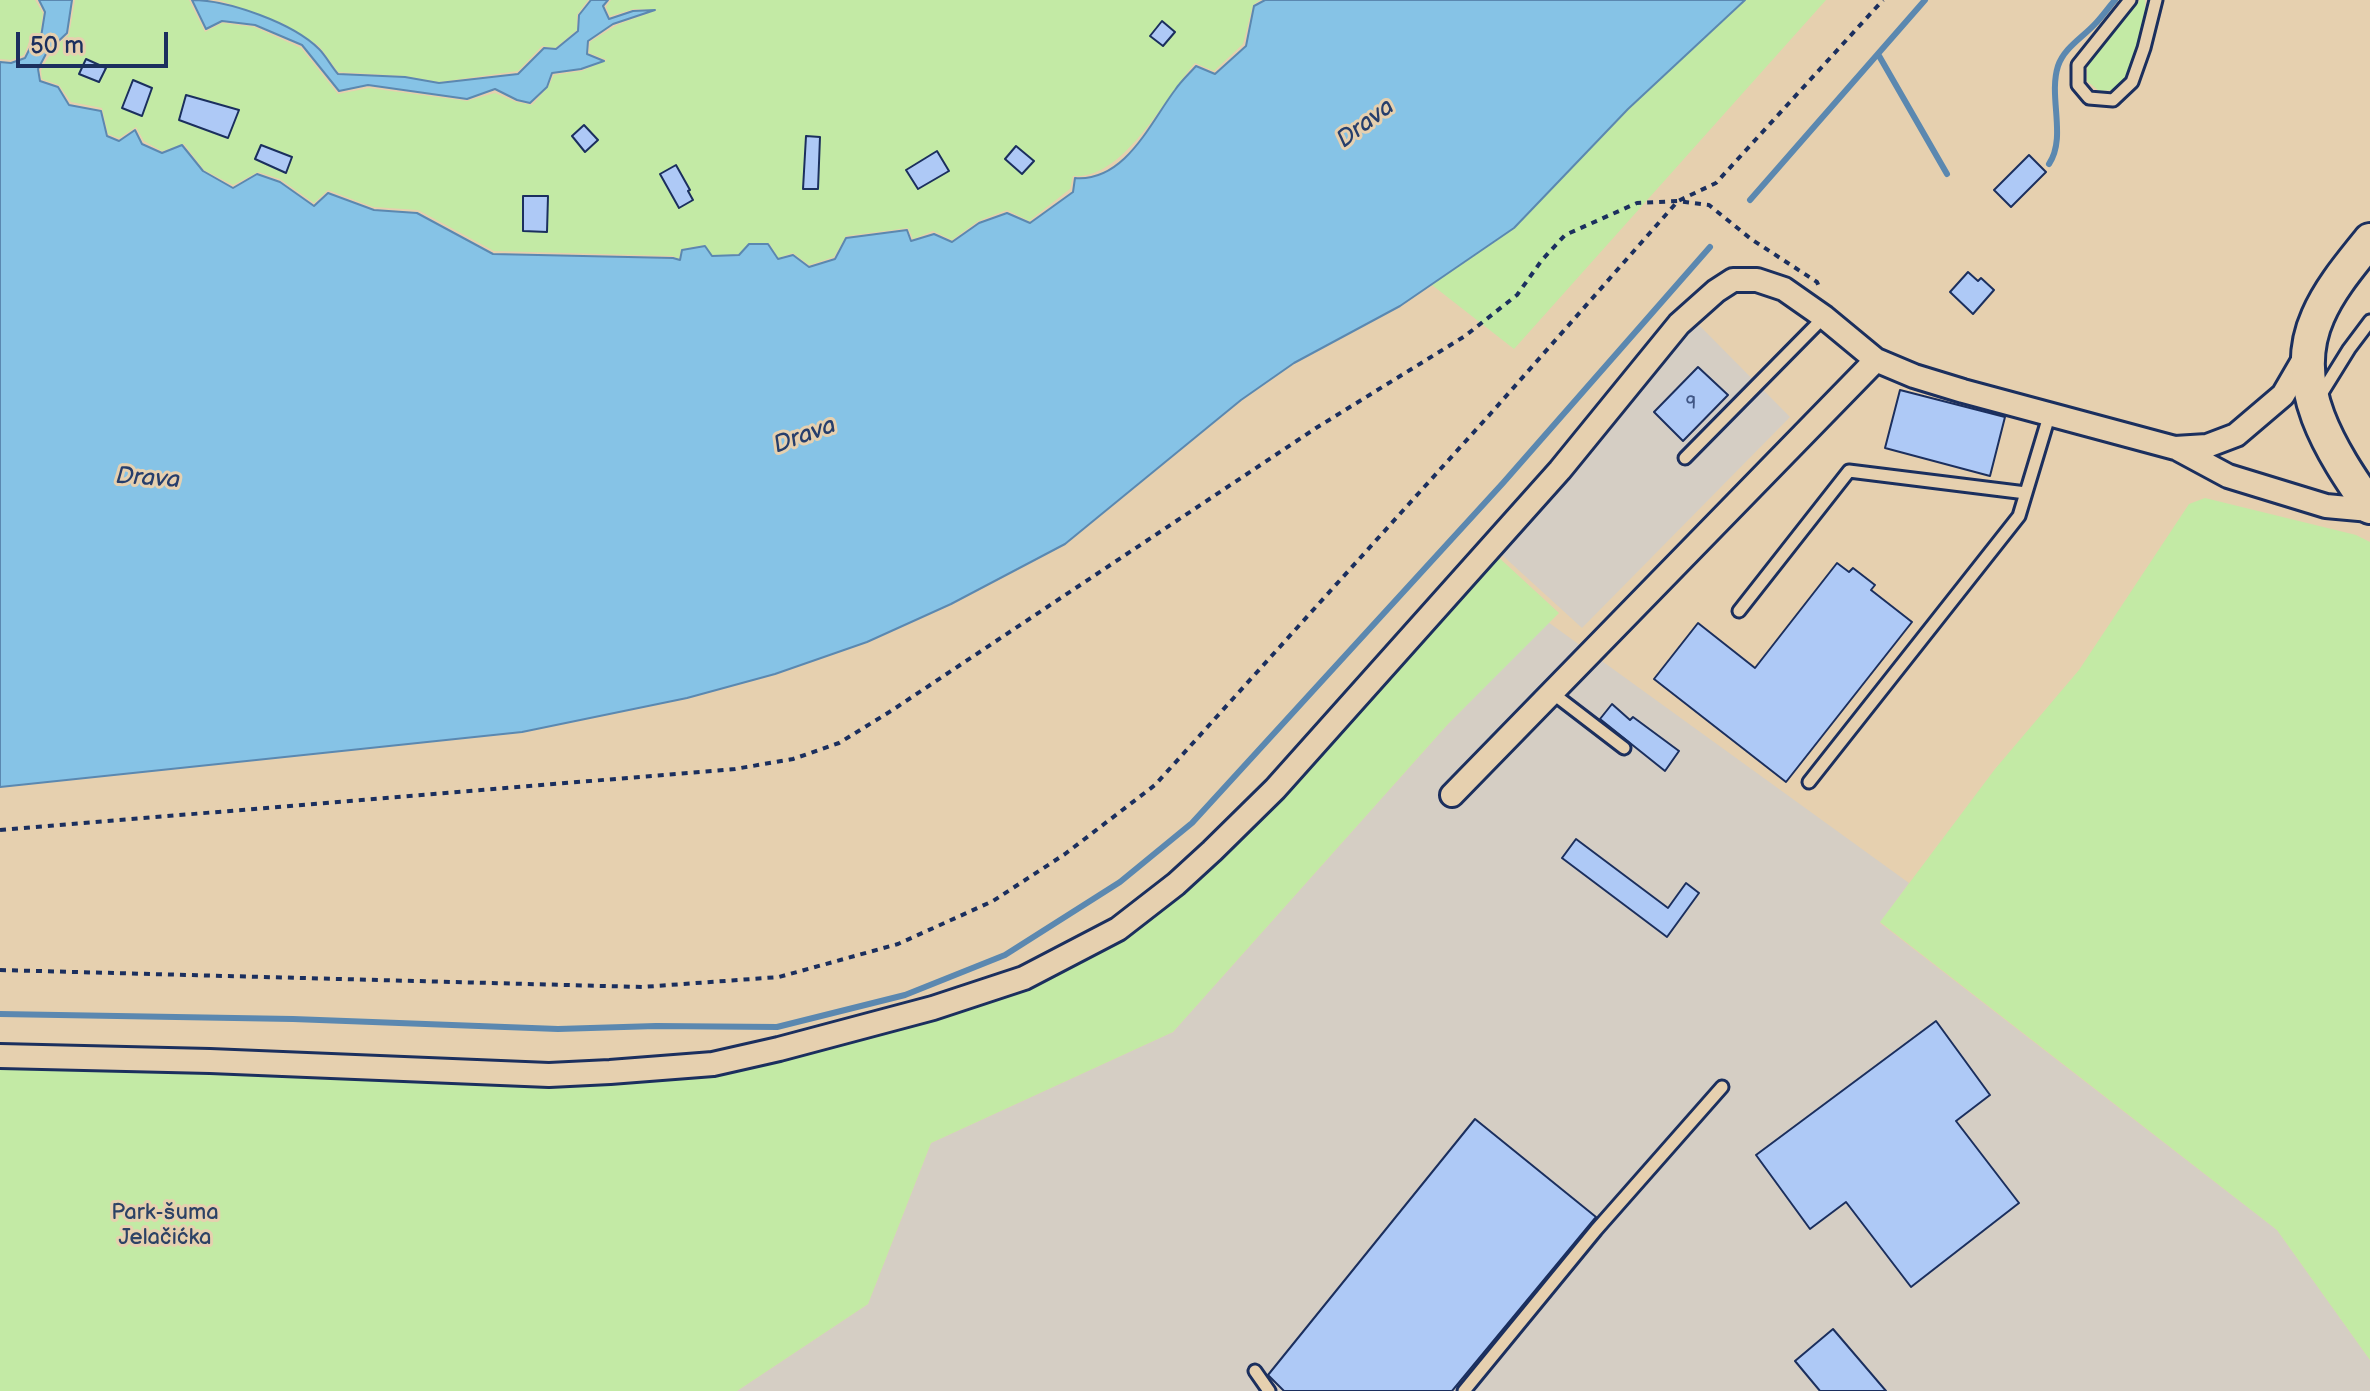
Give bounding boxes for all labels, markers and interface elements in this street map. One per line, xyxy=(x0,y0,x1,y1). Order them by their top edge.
scale bar xyxy=(20,16,172,66)
text: 50 m xyxy=(30,31,84,60)
water label: Drava xyxy=(1332,93,1400,155)
house number: 9 xyxy=(1686,393,1696,415)
water label: Drava xyxy=(770,411,840,461)
water label: Drava xyxy=(115,462,181,496)
park label: Park-šuma Jelačićka xyxy=(111,1200,219,1252)

